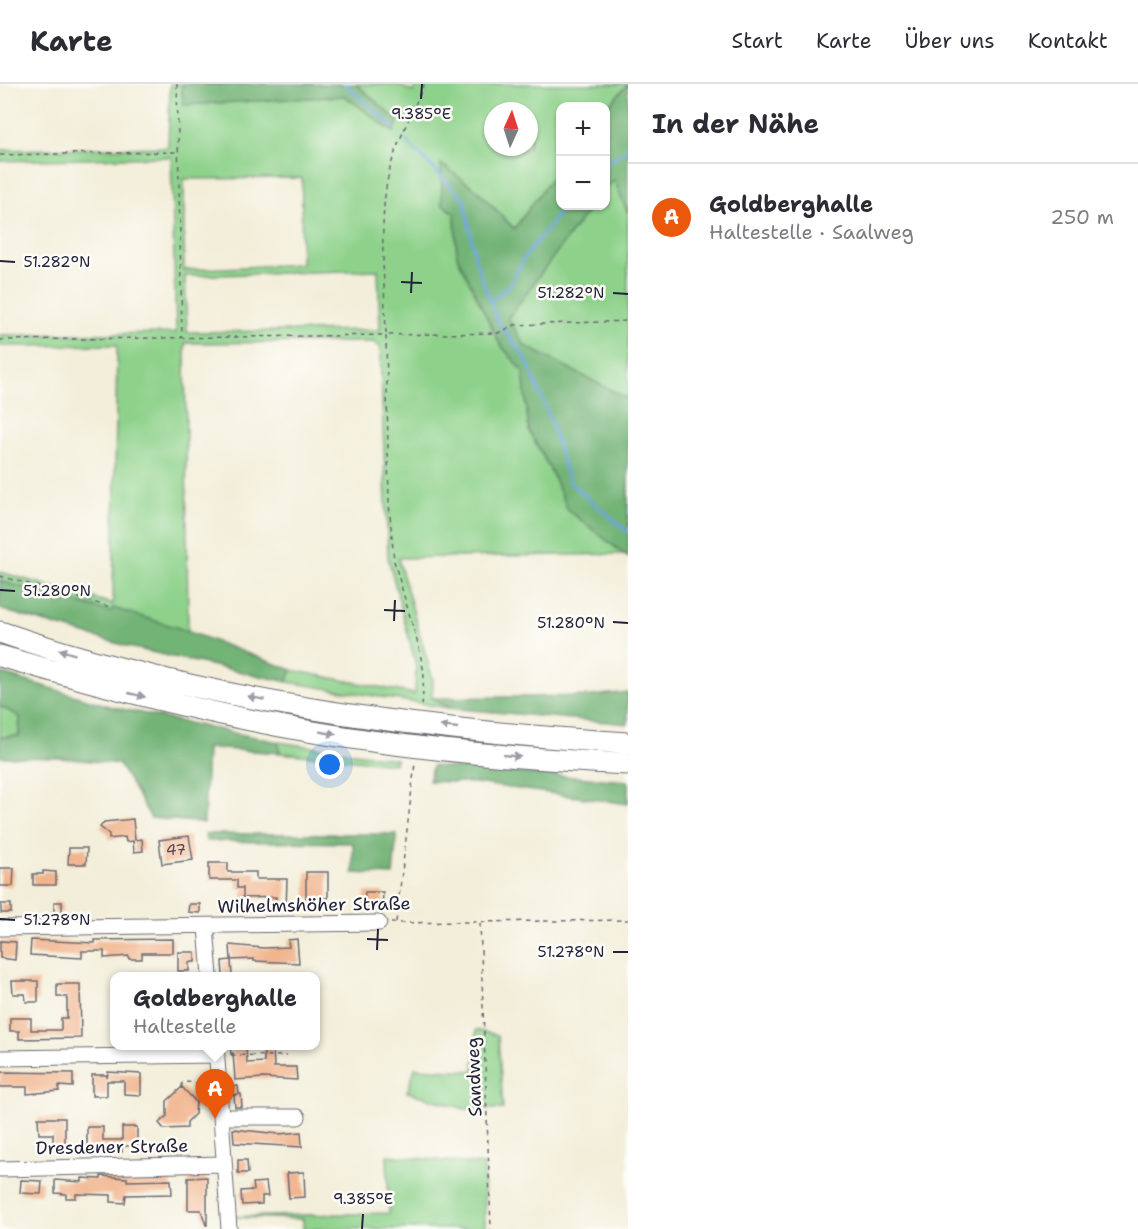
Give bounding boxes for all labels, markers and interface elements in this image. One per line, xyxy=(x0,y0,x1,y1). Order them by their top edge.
text: Karte xyxy=(30,22,113,60)
text: Start xyxy=(732,27,783,55)
text: Karte xyxy=(816,27,872,55)
text: Über uns xyxy=(905,27,995,55)
text: Kontakt xyxy=(1028,27,1108,55)
north arrow xyxy=(484,102,538,156)
map controls xyxy=(556,102,610,210)
button: + xyxy=(556,102,610,156)
text: 9.385°E xyxy=(391,104,451,124)
text: In der Nähe xyxy=(652,106,819,141)
button: − xyxy=(556,156,610,210)
text: Goldberghalle xyxy=(709,190,873,219)
text: A xyxy=(664,204,679,230)
text: 250 m xyxy=(1050,204,1114,230)
text: Haltestelle · Saalweg xyxy=(709,219,914,245)
text: 51.282°N xyxy=(23,252,91,272)
text: 51.282°N xyxy=(537,283,605,303)
text: 51.280°N xyxy=(23,581,91,601)
text: 51.280°N xyxy=(537,613,605,633)
one-way arrow xyxy=(58,647,76,656)
one-way arrow xyxy=(128,691,147,700)
one-way arrow xyxy=(247,693,266,702)
one-way arrow xyxy=(440,722,459,732)
one-way arrow xyxy=(319,729,338,738)
your location xyxy=(315,750,344,779)
one-way arrow xyxy=(503,751,522,761)
house number: 47 xyxy=(166,840,186,860)
street label: Wilhelmshöher Straße xyxy=(217,891,411,919)
text: 51.278°N xyxy=(24,910,90,930)
text: 51.278°N xyxy=(538,942,604,962)
popup xyxy=(110,972,320,1050)
text: Goldberghalle xyxy=(133,984,297,1013)
text: Haltestelle xyxy=(133,1013,237,1039)
street label: Sandweg xyxy=(461,1037,487,1117)
pin: A xyxy=(196,1070,234,1119)
street label: Dresdener Straße xyxy=(36,1134,188,1160)
text: 9.385°E xyxy=(333,1189,393,1209)

